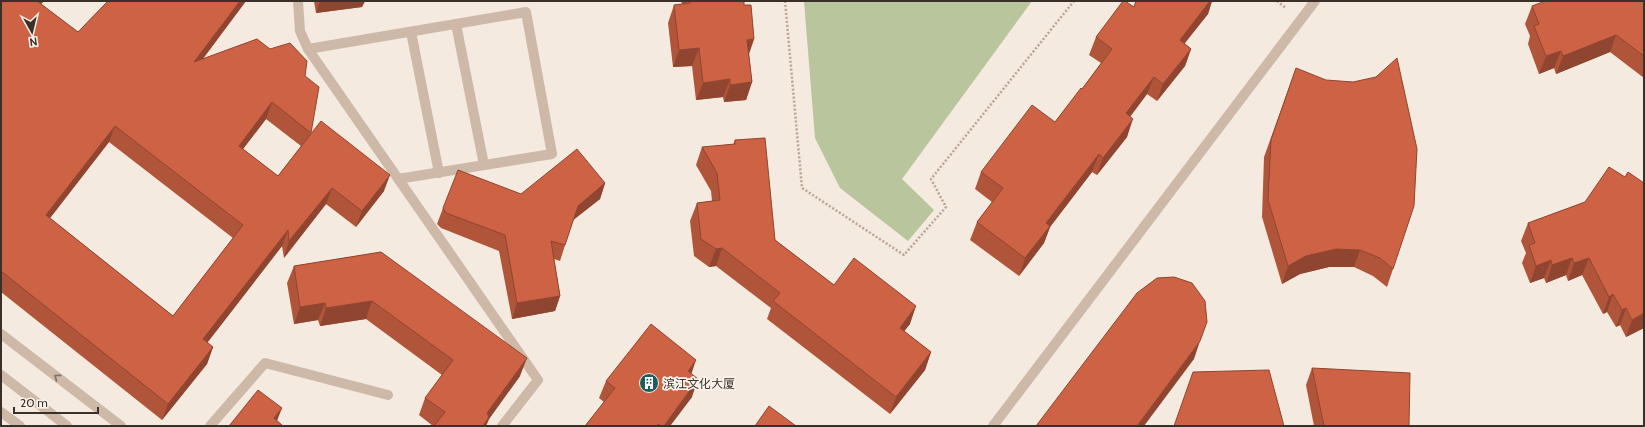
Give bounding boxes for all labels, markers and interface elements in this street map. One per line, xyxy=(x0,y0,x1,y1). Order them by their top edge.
north arrow xyxy=(12,12,52,52)
text: N xyxy=(29,34,38,49)
building icon: 滨江文化大厦 xyxy=(638,372,660,394)
one-way arrow xyxy=(54,374,61,382)
place label: 滨江文化大厦 xyxy=(663,376,735,391)
scale bar xyxy=(14,389,98,415)
text: 20 m xyxy=(20,395,48,410)

